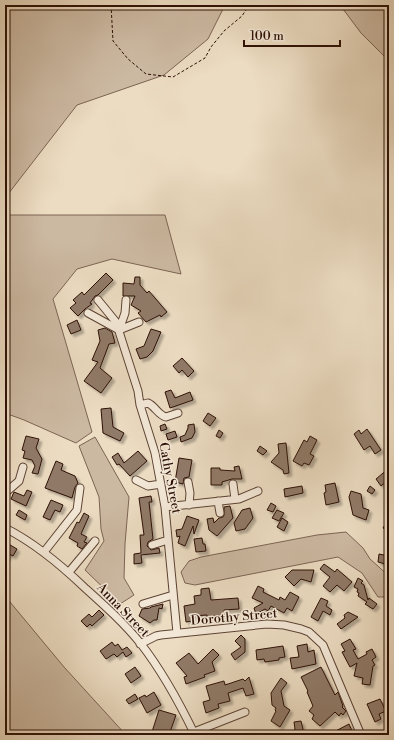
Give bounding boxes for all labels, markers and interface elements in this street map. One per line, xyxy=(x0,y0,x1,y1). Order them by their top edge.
scale bar xyxy=(244,22,340,48)
text: 100 m xyxy=(250,29,284,44)
street label: Cathy Street xyxy=(155,441,185,515)
street label: Anna Street xyxy=(93,579,153,641)
street label: Dorothy Street xyxy=(190,605,278,629)

